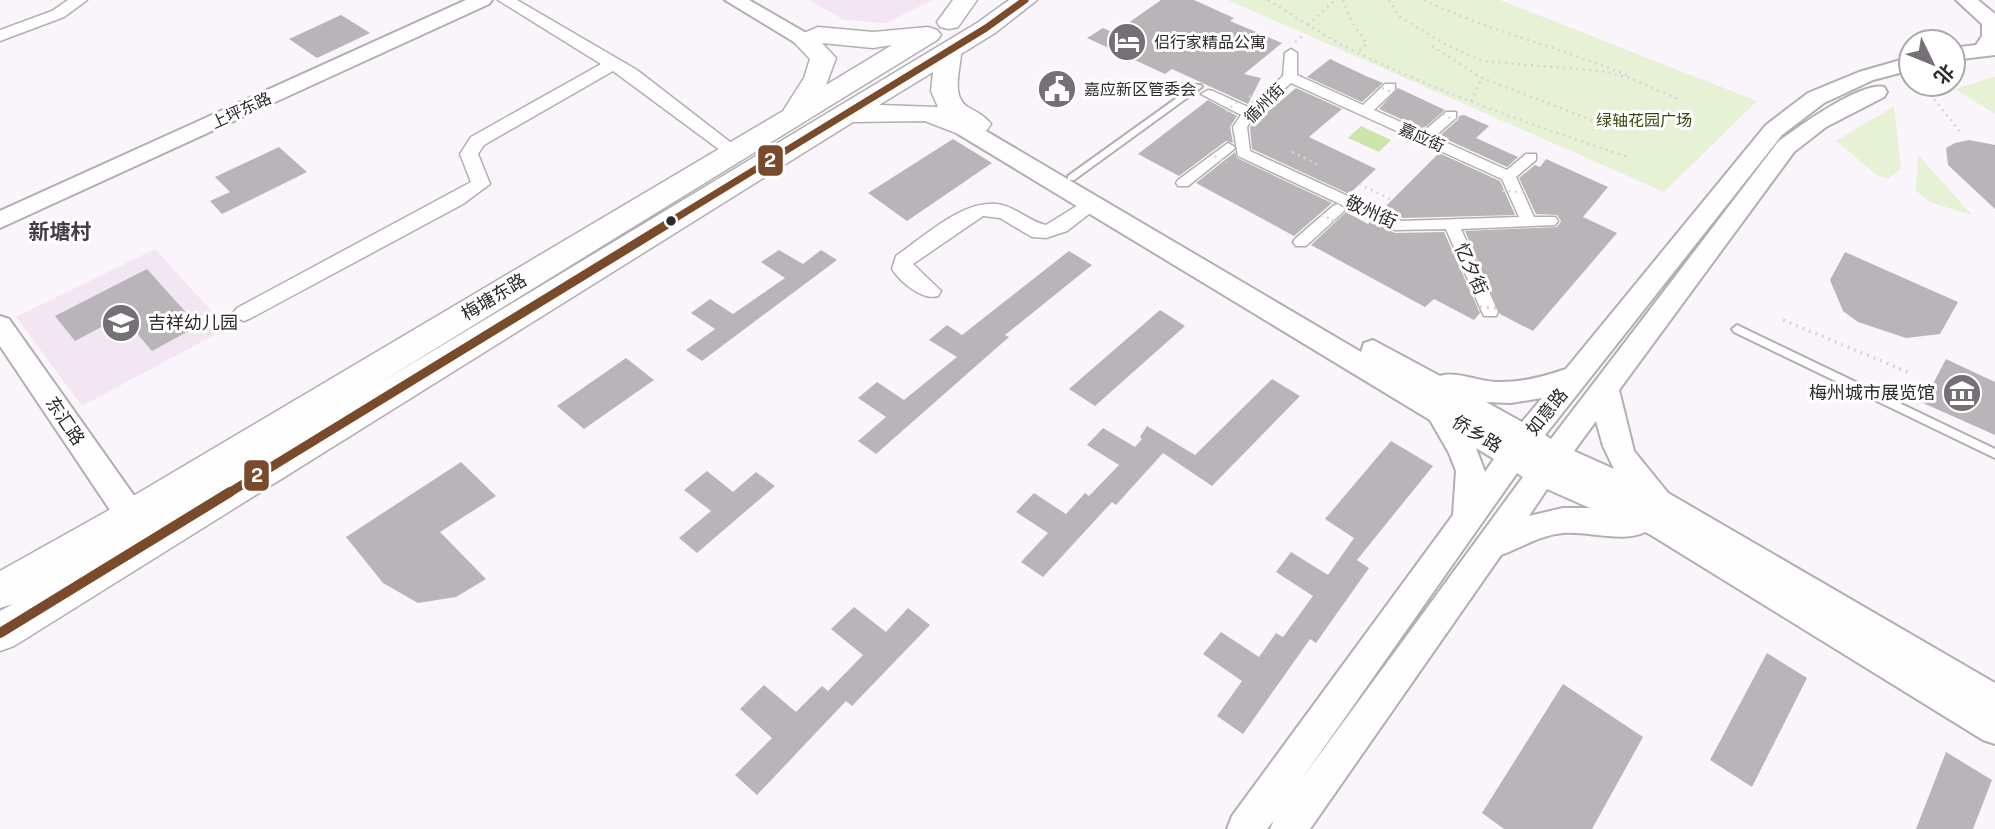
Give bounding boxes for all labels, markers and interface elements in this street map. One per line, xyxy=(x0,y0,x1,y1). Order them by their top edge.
hotel icon: 侣行家精品公寓 xyxy=(1106,21,1148,63)
north arrow xyxy=(1897,28,1967,98)
place label: 侣行家精品公寓 xyxy=(1154,33,1266,52)
text: 北 xyxy=(1930,60,1959,89)
public building icon: 嘉应新区管委会 xyxy=(1036,68,1078,110)
place label: 嘉应新区管委会 xyxy=(1084,80,1196,99)
street label: 循州街 xyxy=(1241,80,1288,127)
street label: 上坪东路 xyxy=(208,88,274,133)
park label: 绿轴花园广场 xyxy=(1596,111,1692,130)
street label: 嘉应街 xyxy=(1396,119,1448,156)
line badge: 2 xyxy=(757,144,784,177)
text: 2 xyxy=(764,149,776,171)
street label: 敬州街 xyxy=(1342,191,1400,232)
unlabelled marker xyxy=(664,214,678,228)
district label: 新塘村 xyxy=(29,219,92,244)
street label: 忆夕街 xyxy=(1451,240,1492,298)
street label: 梅塘东路 xyxy=(457,269,530,324)
school or university icon: 吉祥幼儿园 xyxy=(100,302,142,344)
place label: 吉祥幼儿园 xyxy=(148,312,238,333)
museum icon: 梅州城市展览馆 xyxy=(1941,372,1983,414)
place label: 梅州城市展览馆 xyxy=(1809,382,1935,403)
street label: 如意路 xyxy=(1521,384,1572,439)
street label: 东汇路 xyxy=(42,392,89,449)
street label: 侨乡路 xyxy=(1449,411,1506,456)
line badge: 2 xyxy=(243,459,270,492)
text: 2 xyxy=(251,464,263,486)

